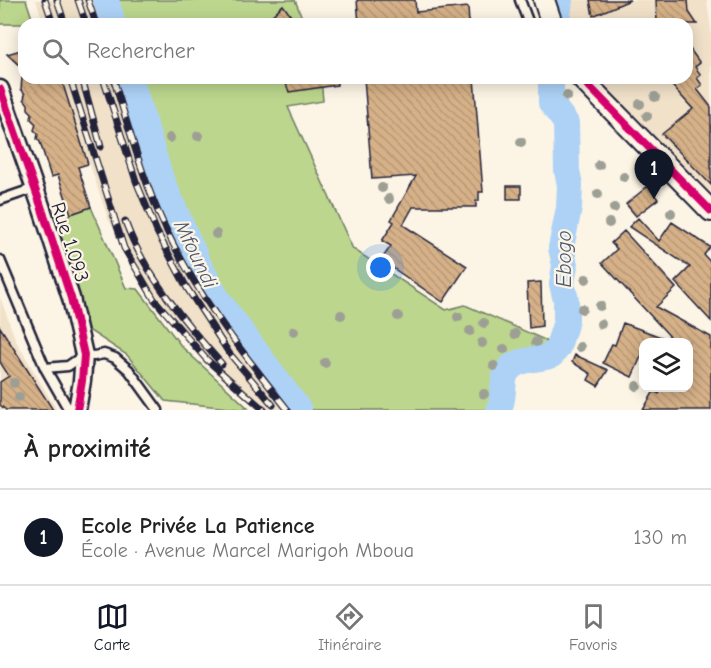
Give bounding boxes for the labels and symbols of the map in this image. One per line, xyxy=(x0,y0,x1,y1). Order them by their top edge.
pin: 1 xyxy=(634,150,674,199)
street label: Rue 1.093 xyxy=(46,199,94,285)
water label: Mfoundi xyxy=(169,215,223,292)
water label: Ebogo xyxy=(552,230,576,288)
your location xyxy=(366,253,395,282)

